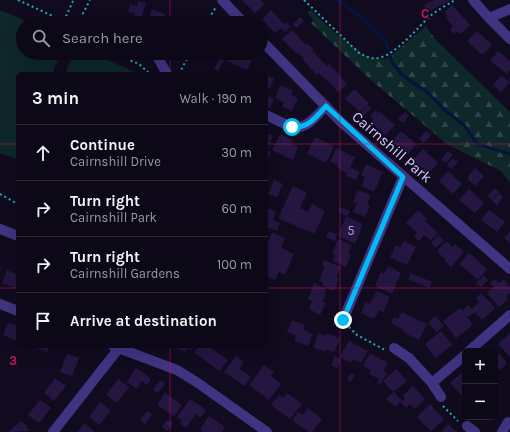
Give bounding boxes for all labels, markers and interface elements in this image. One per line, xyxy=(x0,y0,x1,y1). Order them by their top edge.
text: C xyxy=(421,6,429,21)
search box xyxy=(16,16,268,60)
icon: search xyxy=(30,27,52,49)
text: Search here xyxy=(62,29,143,47)
text: 3 min xyxy=(32,88,79,108)
text: Walk · 190 m xyxy=(179,91,252,106)
street label: Cairnshill Park xyxy=(348,107,436,187)
route start xyxy=(283,118,301,136)
text: Continue xyxy=(70,136,135,154)
icon: ahead xyxy=(32,142,54,164)
text: 30 m xyxy=(221,145,252,160)
text: Cairnshill Drive xyxy=(70,154,161,169)
text: Turn right xyxy=(70,192,140,210)
icon: right xyxy=(32,198,54,220)
text: 60 m xyxy=(222,201,252,216)
text: Cairnshill Park xyxy=(70,210,157,225)
house number: 5 xyxy=(347,223,355,238)
text: Turn right xyxy=(70,248,140,266)
icon: right xyxy=(32,254,54,276)
text: 100 m xyxy=(217,257,252,272)
text: Cairnshill Gardens xyxy=(70,266,180,281)
icon: arrive xyxy=(32,310,54,332)
route end xyxy=(334,311,352,329)
text: Arrive at destination xyxy=(70,312,217,330)
map controls xyxy=(462,348,498,420)
button: + xyxy=(462,348,498,384)
text: 3 xyxy=(9,353,17,368)
button: − xyxy=(462,384,498,420)

